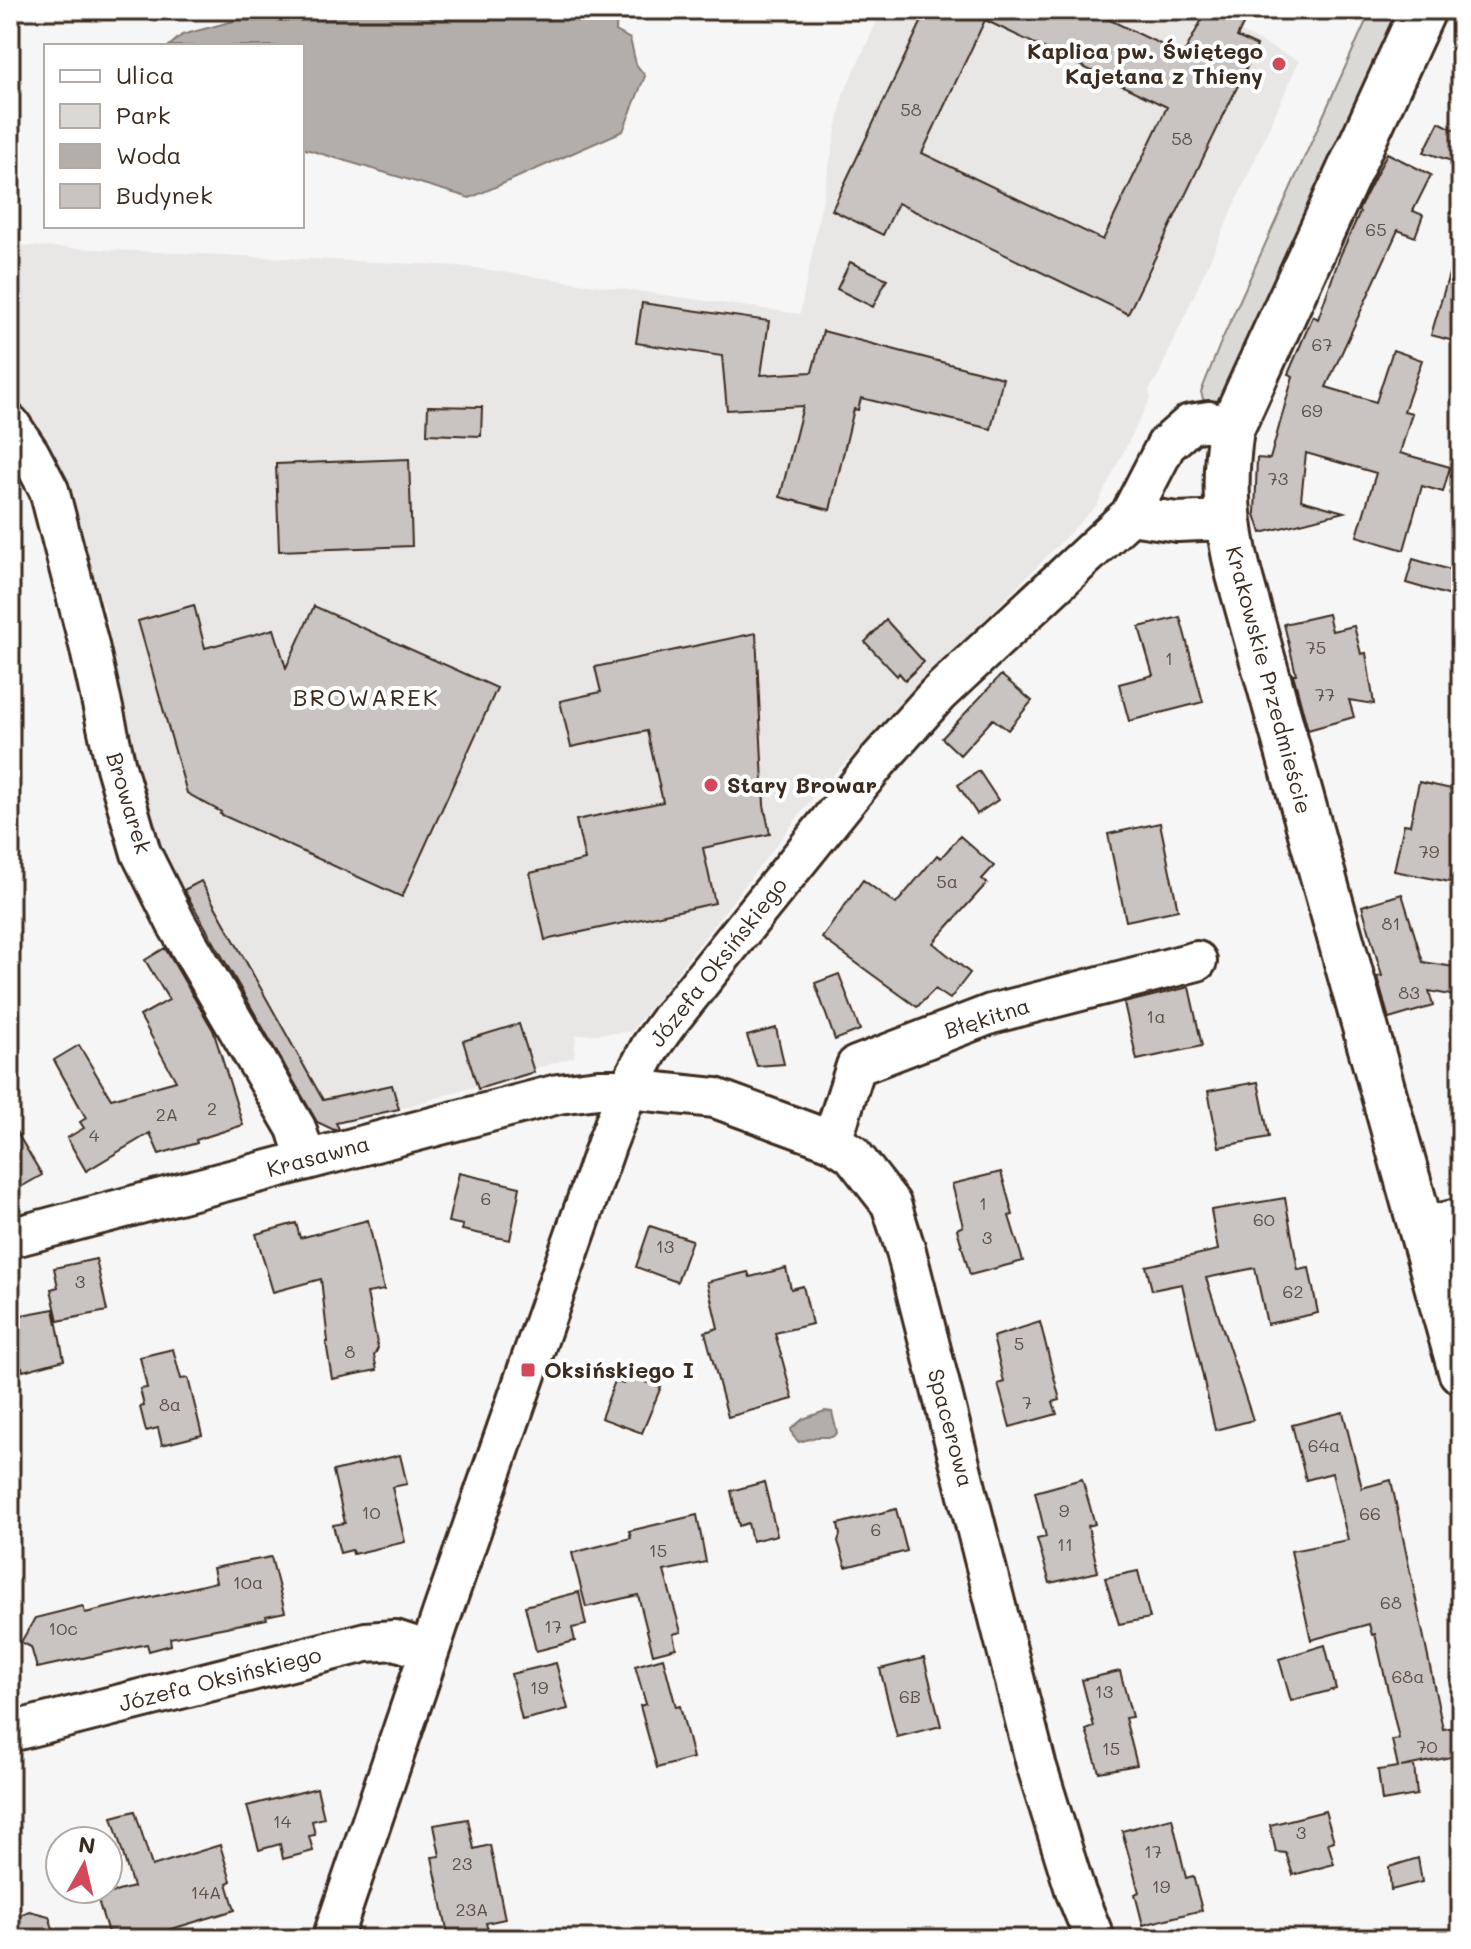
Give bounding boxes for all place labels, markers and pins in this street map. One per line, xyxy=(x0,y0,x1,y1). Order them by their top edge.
place label: Kaplica pw. Świętego Kajetana z Thieny xyxy=(1027,36,1263,90)
marker: Kaplica pw. Świętego Kajetana z Thieny xyxy=(1270,55,1288,73)
place label: Stary Browar xyxy=(727,770,877,799)
marker: Stary Browar xyxy=(702,776,720,794)
place label: Oksińskiego I xyxy=(544,1355,694,1384)
marker: Oksińskiego I xyxy=(519,1361,537,1379)

